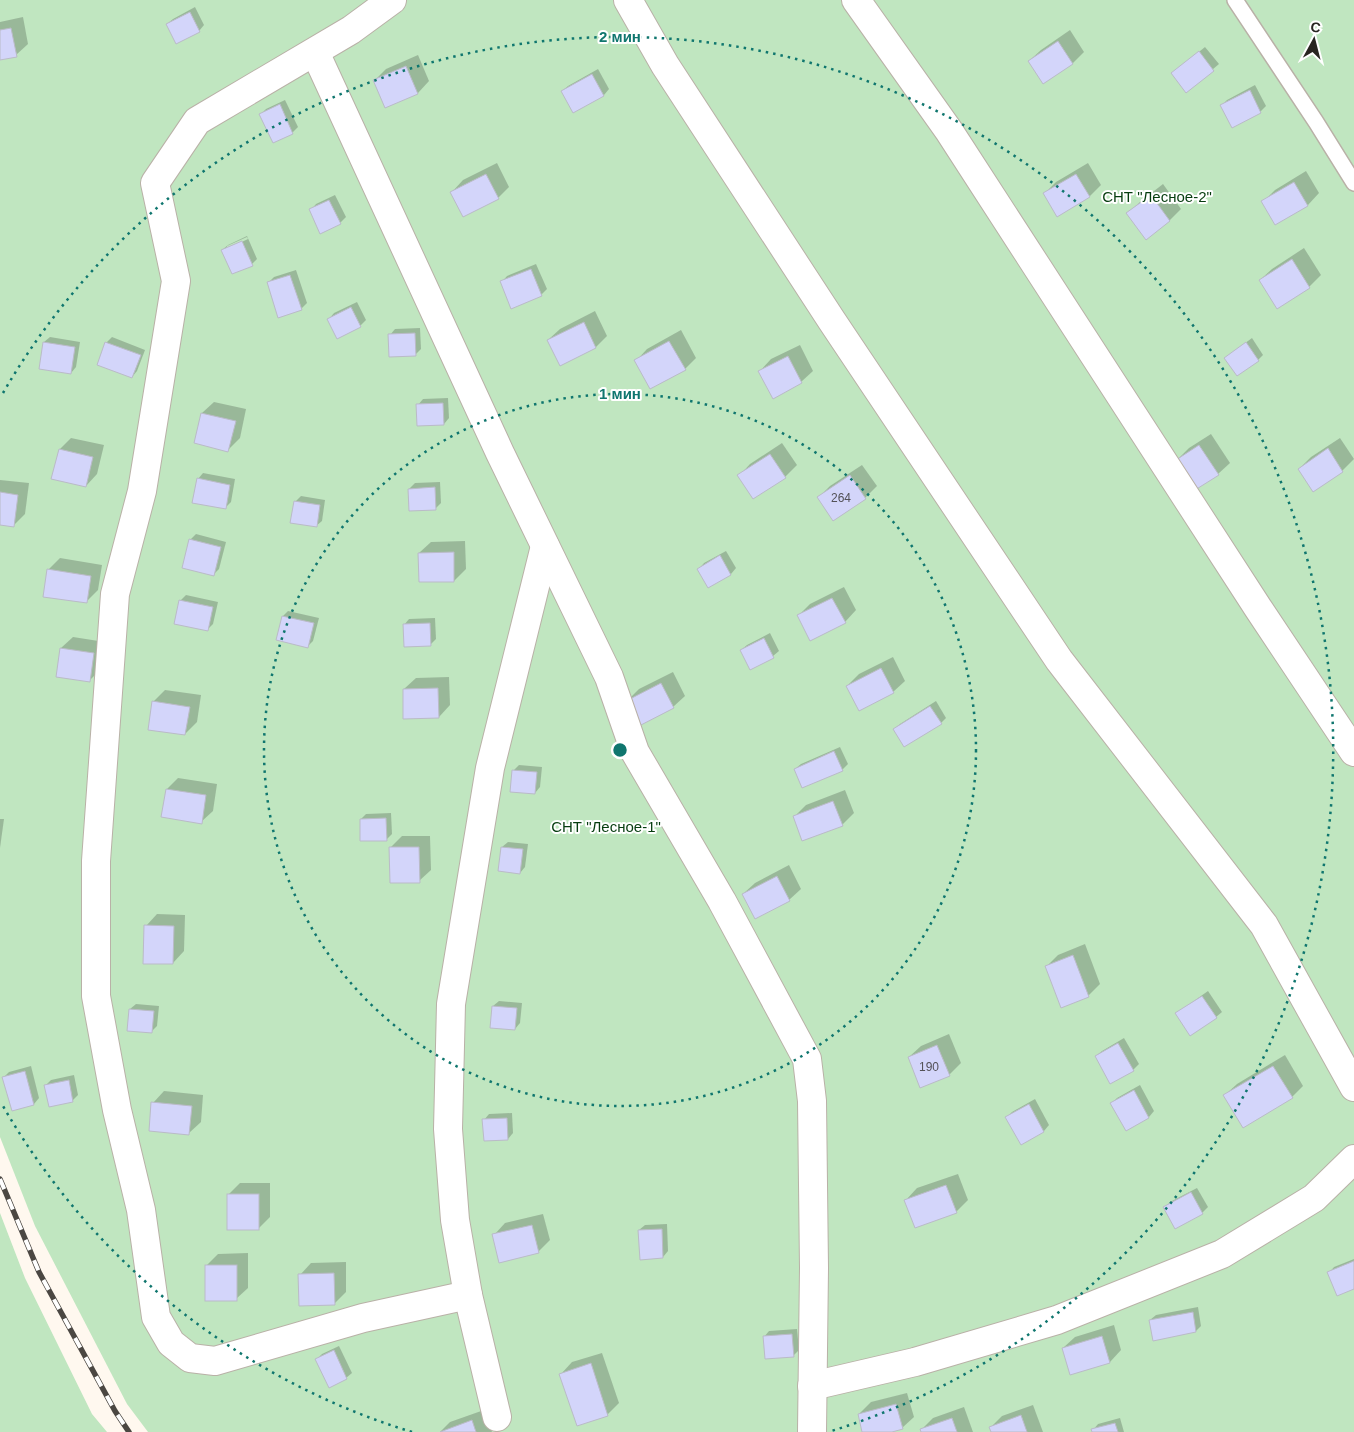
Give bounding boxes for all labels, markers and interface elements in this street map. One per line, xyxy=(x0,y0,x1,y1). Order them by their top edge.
north arrow xyxy=(1289,15,1339,65)
text: С xyxy=(1310,19,1322,36)
text: 2 мин xyxy=(599,28,641,45)
park label: СНТ "Лесное-2" xyxy=(1102,188,1212,205)
text: 1 мин xyxy=(599,385,641,402)
house number: 264 xyxy=(831,491,851,505)
centre of rings xyxy=(611,741,629,759)
park label: СНТ "Лесное-1" xyxy=(551,818,661,835)
house number: 190 xyxy=(919,1060,939,1074)

